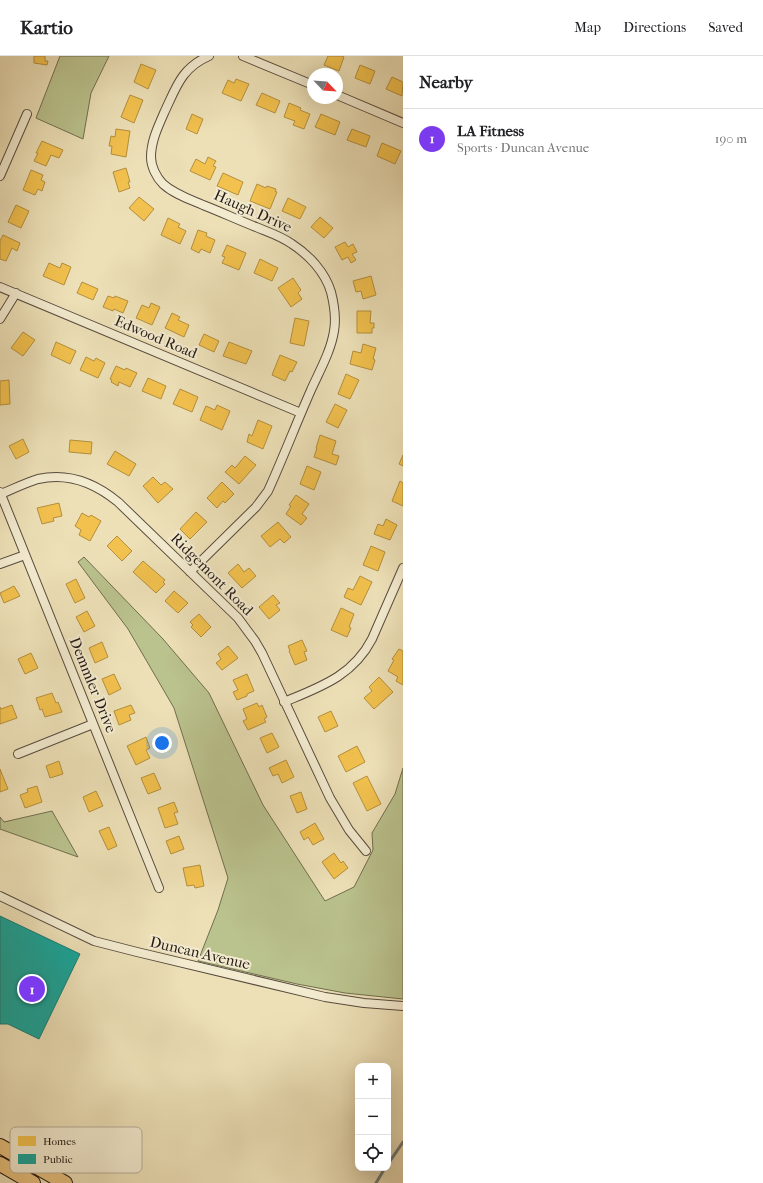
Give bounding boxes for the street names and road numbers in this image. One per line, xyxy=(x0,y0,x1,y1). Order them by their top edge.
street label: Haugh Drive xyxy=(211,186,295,236)
street label: Edwood Road xyxy=(112,312,201,363)
street label: Ridgemont Road xyxy=(167,529,258,620)
street label: Demmler Drive xyxy=(66,635,121,736)
street label: Duncan Avenue xyxy=(148,933,253,973)

